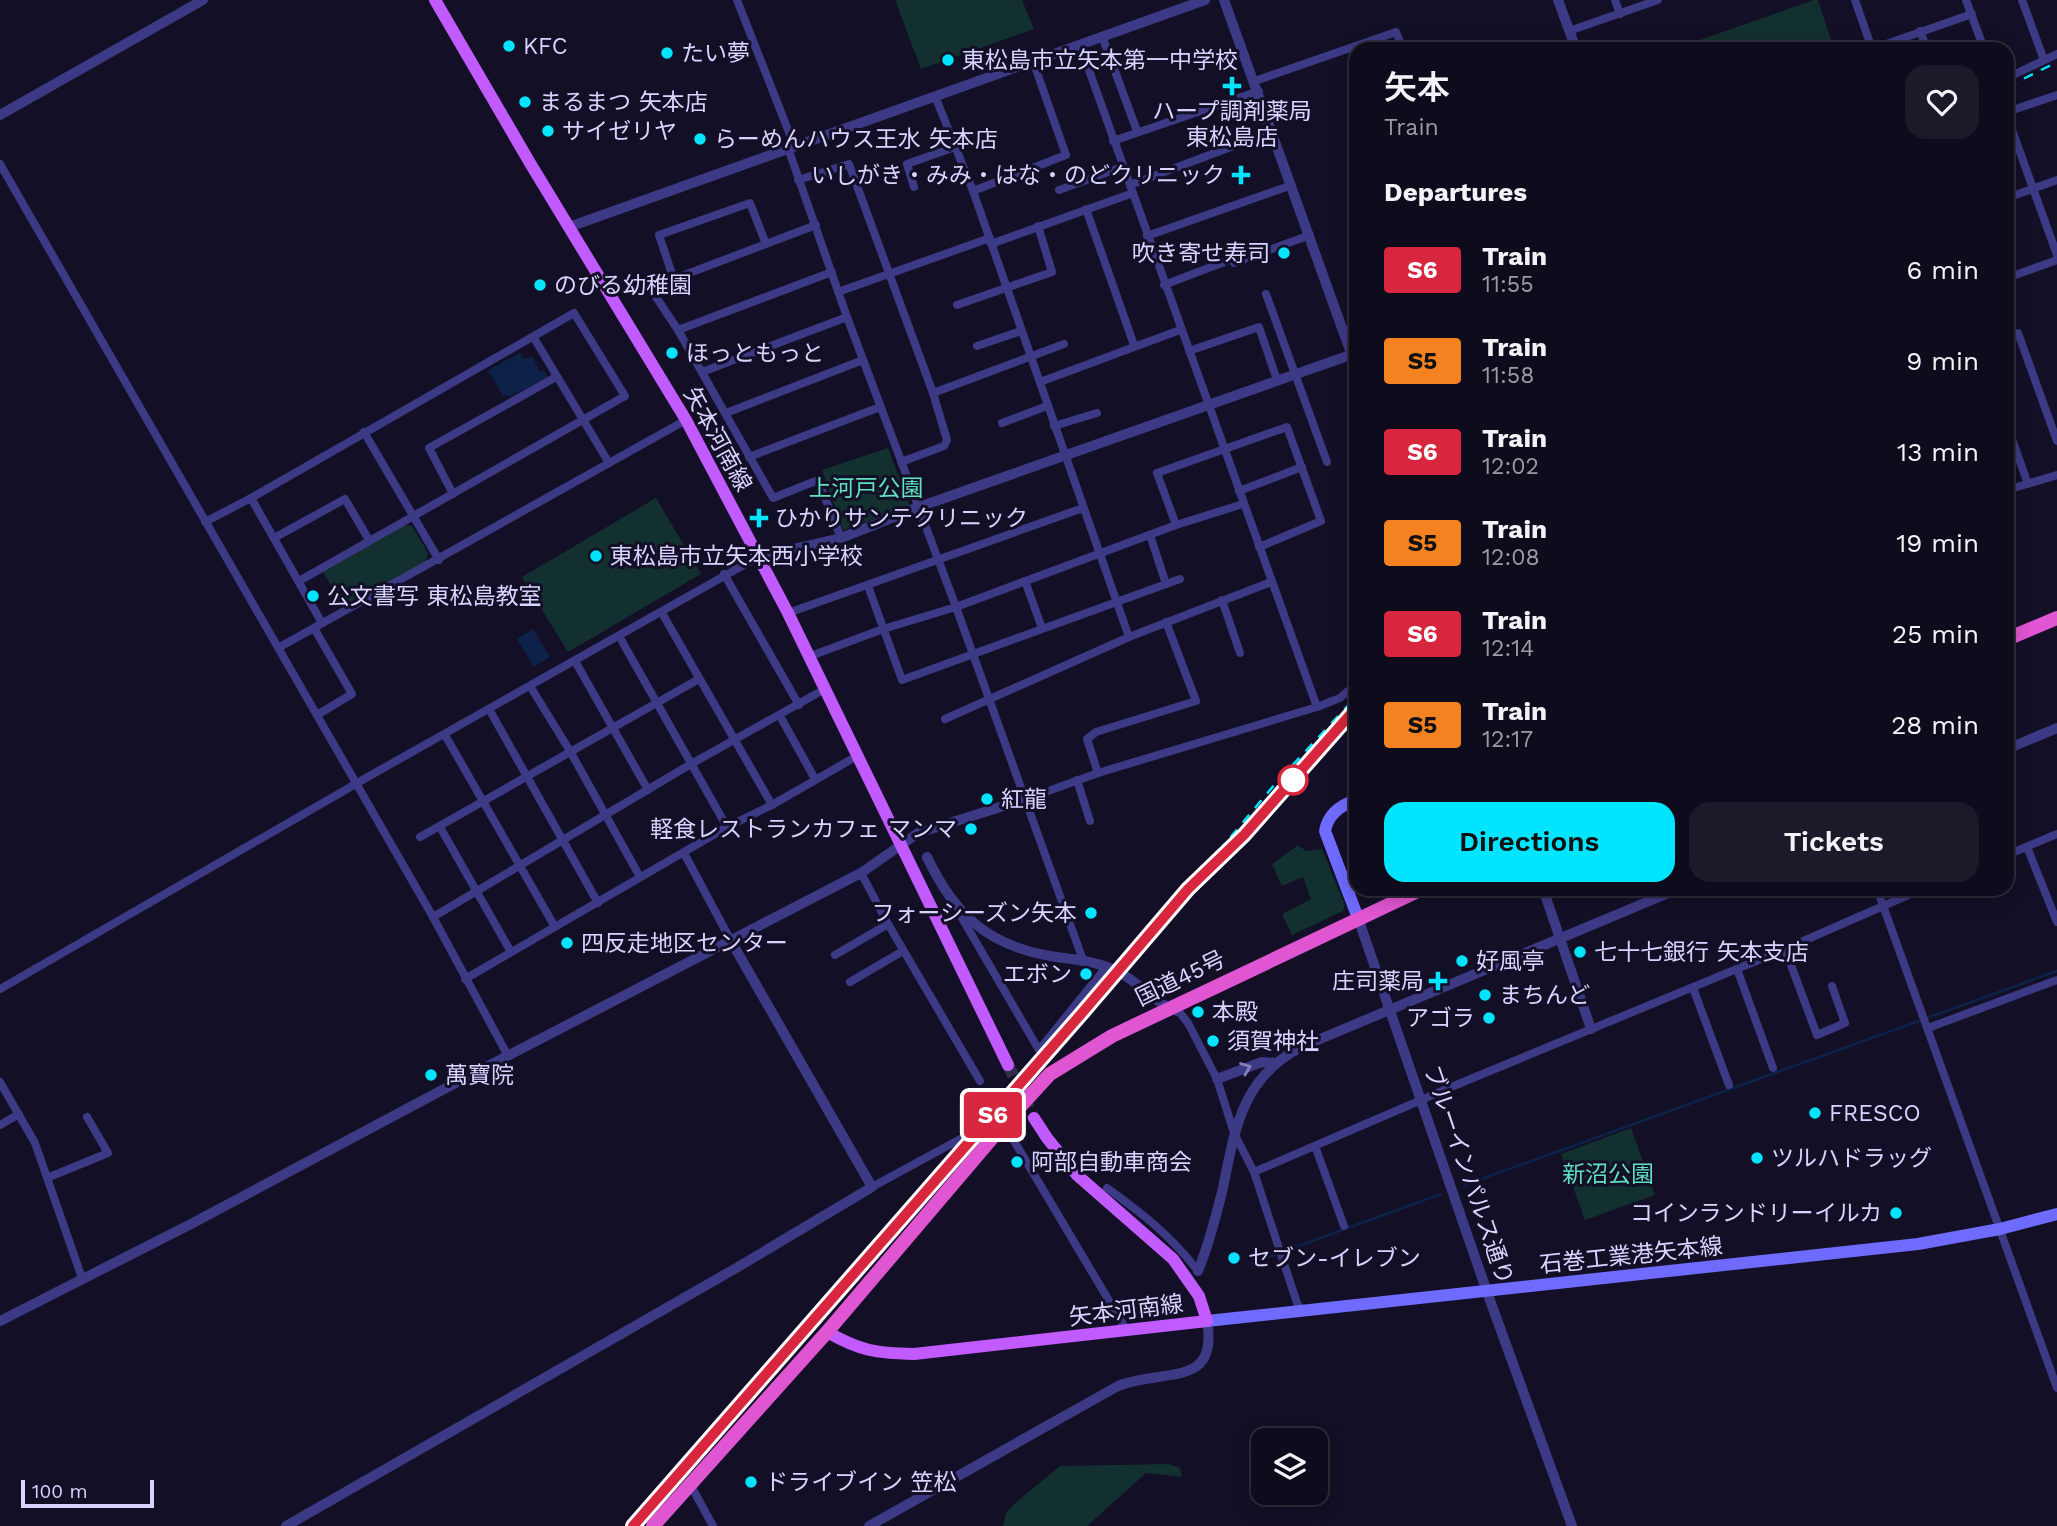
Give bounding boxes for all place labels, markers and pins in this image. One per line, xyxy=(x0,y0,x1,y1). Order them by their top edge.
place label: KFC xyxy=(523,33,568,60)
marker: KFC xyxy=(501,38,517,54)
place label: たい夢 xyxy=(681,40,750,67)
marker: たい夢 xyxy=(659,45,675,61)
place label: 東松島市立矢本第一中学校 xyxy=(962,47,1238,74)
marker: 東松島市立矢本第一中学校 xyxy=(940,52,956,68)
marker: ハープ調剤薬局 東松島店 xyxy=(1224,78,1240,94)
place label: まるまつ 矢本店 xyxy=(539,89,708,116)
marker: まるまつ 矢本店 xyxy=(517,94,533,110)
place label: ハープ調剤薬局 東松島店 xyxy=(1152,98,1312,151)
place label: サイゼリヤ xyxy=(562,118,677,145)
marker: サイゼリヤ xyxy=(540,123,556,139)
place label: らーめんハウス王水 矢本店 xyxy=(714,126,998,153)
marker: らーめんハウス王水 矢本店 xyxy=(692,131,708,147)
place label: いしがき・みみ・はな・のどクリニック xyxy=(811,162,1225,189)
marker: いしがき・みみ・はな・のどクリニック xyxy=(1231,165,1251,185)
place label: 吹き寄せ寿司 xyxy=(1132,240,1270,267)
marker: 吹き寄せ寿司 xyxy=(1276,245,1292,261)
place label: のびる幼稚園 xyxy=(554,272,692,299)
marker: のびる幼稚園 xyxy=(532,277,548,293)
place label: ほっともっと xyxy=(686,340,824,367)
marker: ほっともっと xyxy=(664,345,680,361)
place label: ひかりサンテクリニック xyxy=(775,505,1028,532)
marker: ひかりサンテクリニック xyxy=(749,508,769,528)
place label: 東松島市立矢本西小学校 xyxy=(610,543,863,570)
marker: 東松島市立矢本西小学校 xyxy=(588,548,604,564)
place label: 公文書写 東松島教室 xyxy=(327,583,542,610)
marker: 公文書写 東松島教室 xyxy=(305,588,321,604)
unlabelled marker xyxy=(1278,765,1308,795)
place label: 紅龍 xyxy=(1001,786,1047,813)
marker: 紅龍 xyxy=(979,791,995,807)
place label: 軽食レストランカフェ マンマ xyxy=(650,816,957,843)
marker: 軽食レストランカフェ マンマ xyxy=(963,821,979,837)
place label: フォーシーズン矢本 xyxy=(872,900,1077,927)
marker: フォーシーズン矢本 xyxy=(1083,905,1099,921)
place label: 四反走地区センター xyxy=(581,930,788,957)
marker: 四反走地区センター xyxy=(559,935,575,951)
place label: 七十七銀行 矢本支店 xyxy=(1594,939,1809,966)
marker: 七十七銀行 矢本支店 xyxy=(1572,944,1588,960)
place label: 好風亭 xyxy=(1476,948,1545,975)
marker: 好風亭 xyxy=(1454,953,1470,969)
place label: エボン xyxy=(1003,961,1072,988)
marker: エボン xyxy=(1078,966,1094,982)
place label: 庄司薬局 xyxy=(1332,968,1424,995)
marker: 庄司薬局 xyxy=(1430,973,1446,989)
place label: まちんど xyxy=(1499,982,1590,1009)
marker: まちんど xyxy=(1477,987,1493,1003)
place label: 本殿 xyxy=(1212,999,1258,1026)
marker: 本殿 xyxy=(1190,1004,1206,1020)
place label: アゴラ xyxy=(1406,1005,1475,1032)
marker: アゴラ xyxy=(1481,1010,1497,1026)
place label: 須賀神社 xyxy=(1227,1028,1319,1055)
marker: 須賀神社 xyxy=(1205,1033,1221,1049)
place label: 萬寶院 xyxy=(445,1062,514,1089)
marker: 萬寶院 xyxy=(423,1067,439,1083)
place label: FRESCO xyxy=(1829,1100,1921,1127)
marker: FRESCO xyxy=(1807,1105,1823,1121)
place label: ツルハドラッグ xyxy=(1771,1145,1932,1172)
place label: 阿部自動車商会 xyxy=(1031,1149,1192,1176)
marker: ツルハドラッグ xyxy=(1749,1150,1765,1166)
marker: 阿部自動車商会 xyxy=(1009,1154,1025,1170)
place label: コインランドリーイルカ xyxy=(1630,1200,1882,1227)
marker: コインランドリーイルカ xyxy=(1888,1205,1904,1221)
place label: セブン-イレブン xyxy=(1248,1245,1421,1272)
marker: セブン-イレブン xyxy=(1226,1250,1242,1266)
place label: ドライブイン 笠松 xyxy=(765,1469,957,1496)
marker: ドライブイン 笠松 xyxy=(743,1474,759,1490)

